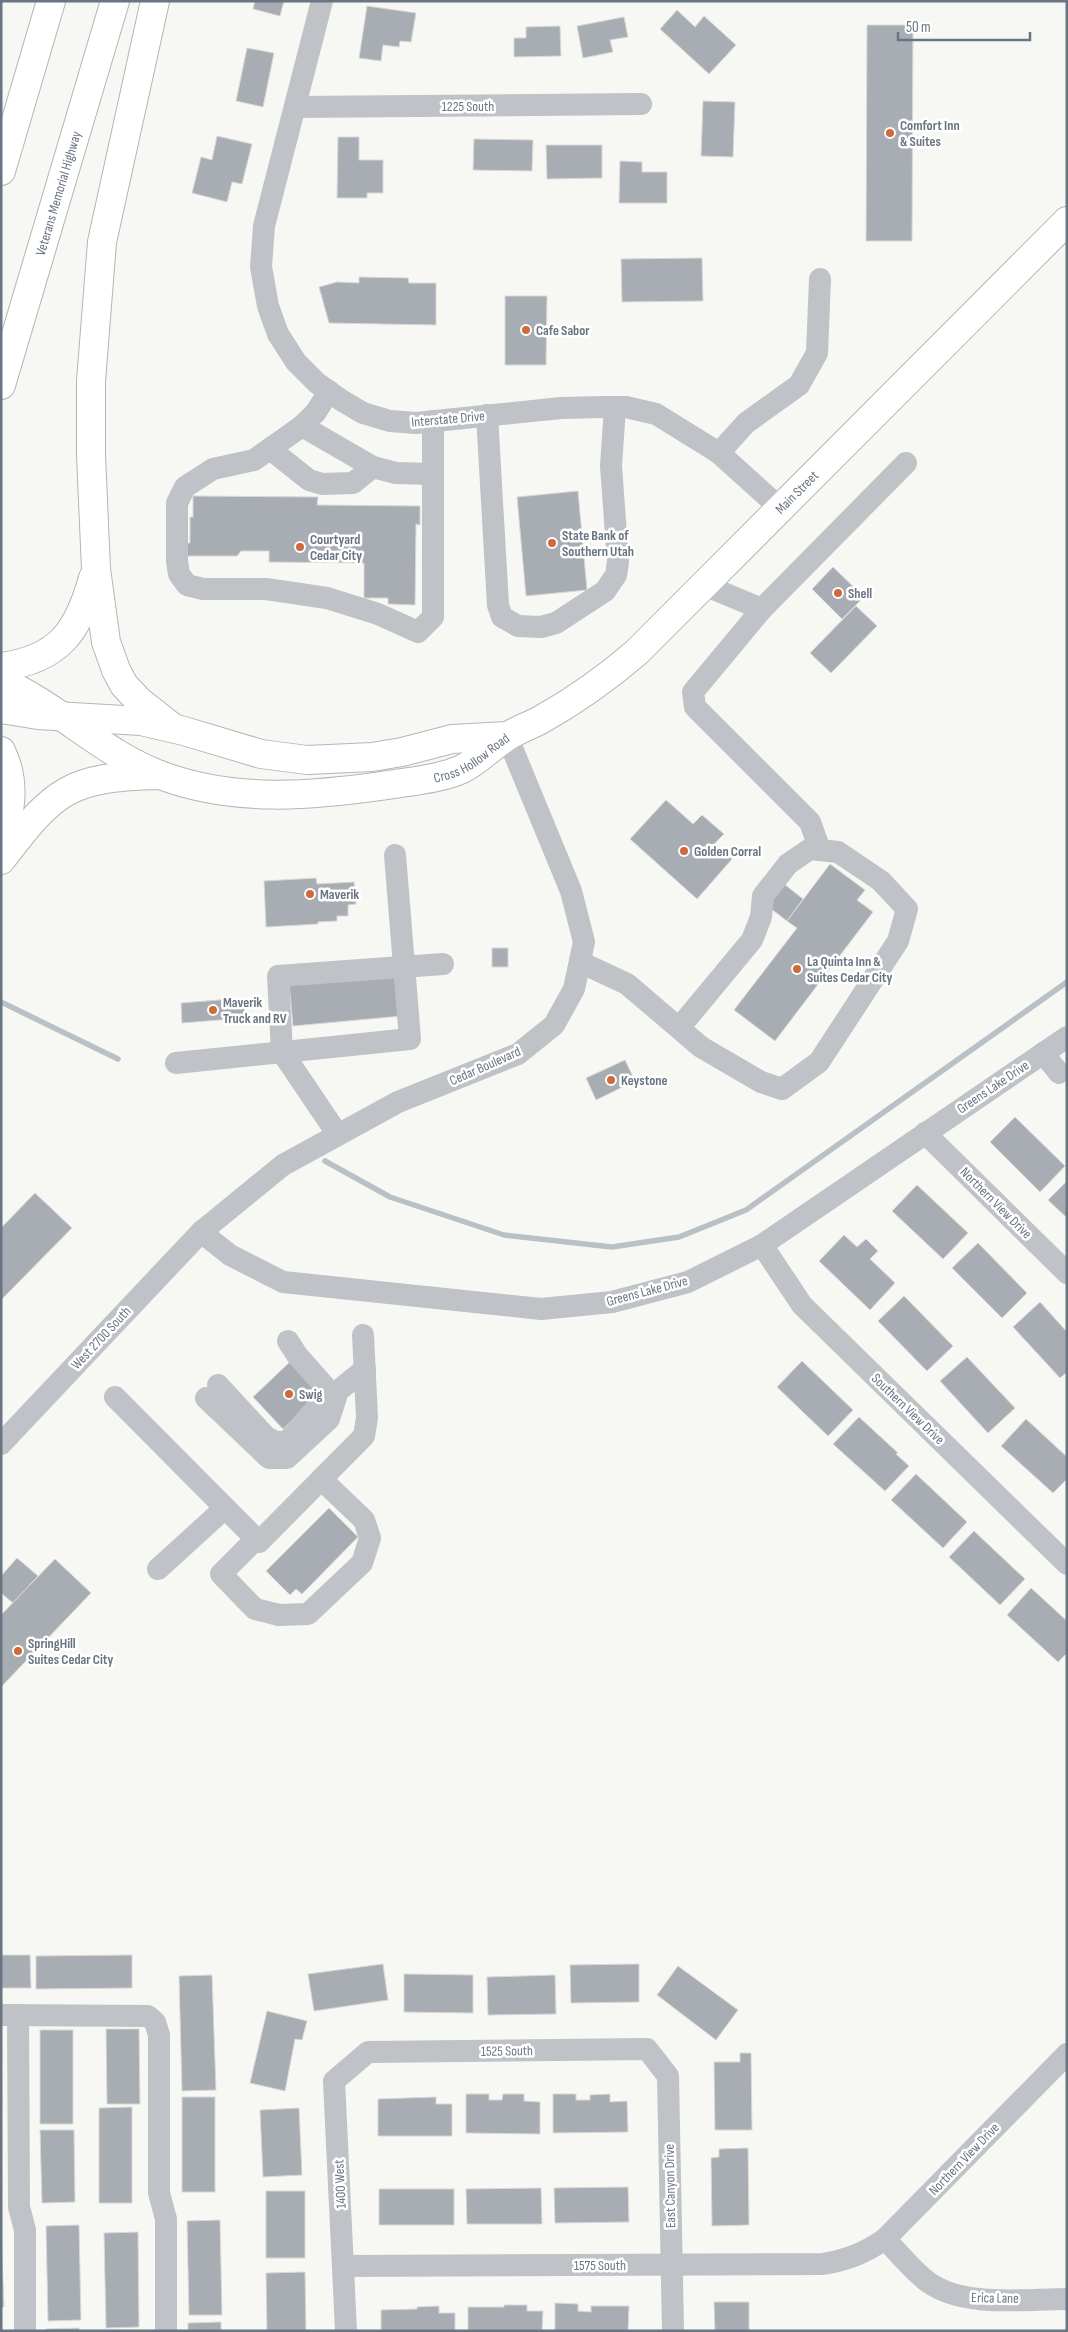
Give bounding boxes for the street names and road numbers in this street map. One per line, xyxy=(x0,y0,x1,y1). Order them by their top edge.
street label: 1225 South xyxy=(442,98,494,115)
street label: Veterans Memorial Highway xyxy=(31,128,85,258)
street label: Interstate Drive xyxy=(411,407,485,431)
street label: Main Street xyxy=(772,467,822,517)
street label: Cross Hollow Road xyxy=(432,729,513,786)
street label: Cedar Boulevard xyxy=(447,1043,523,1089)
street label: Greens Lake Drive xyxy=(954,1057,1032,1117)
street label: Northern View Drive xyxy=(957,1164,1035,1242)
street label: Greens Lake Drive xyxy=(605,1272,689,1310)
street label: West 2700 South xyxy=(68,1303,134,1373)
street label: Southern View Drive xyxy=(868,1370,948,1448)
street label: 1525 South xyxy=(481,2042,533,2060)
street label: Northern View Drive xyxy=(925,2119,1003,2199)
street label: East Canyon Drive xyxy=(661,2144,679,2228)
street label: 1400 West xyxy=(330,2159,350,2209)
street label: 1575 South xyxy=(574,2257,626,2274)
street label: Erica Lane xyxy=(971,2289,1019,2307)

